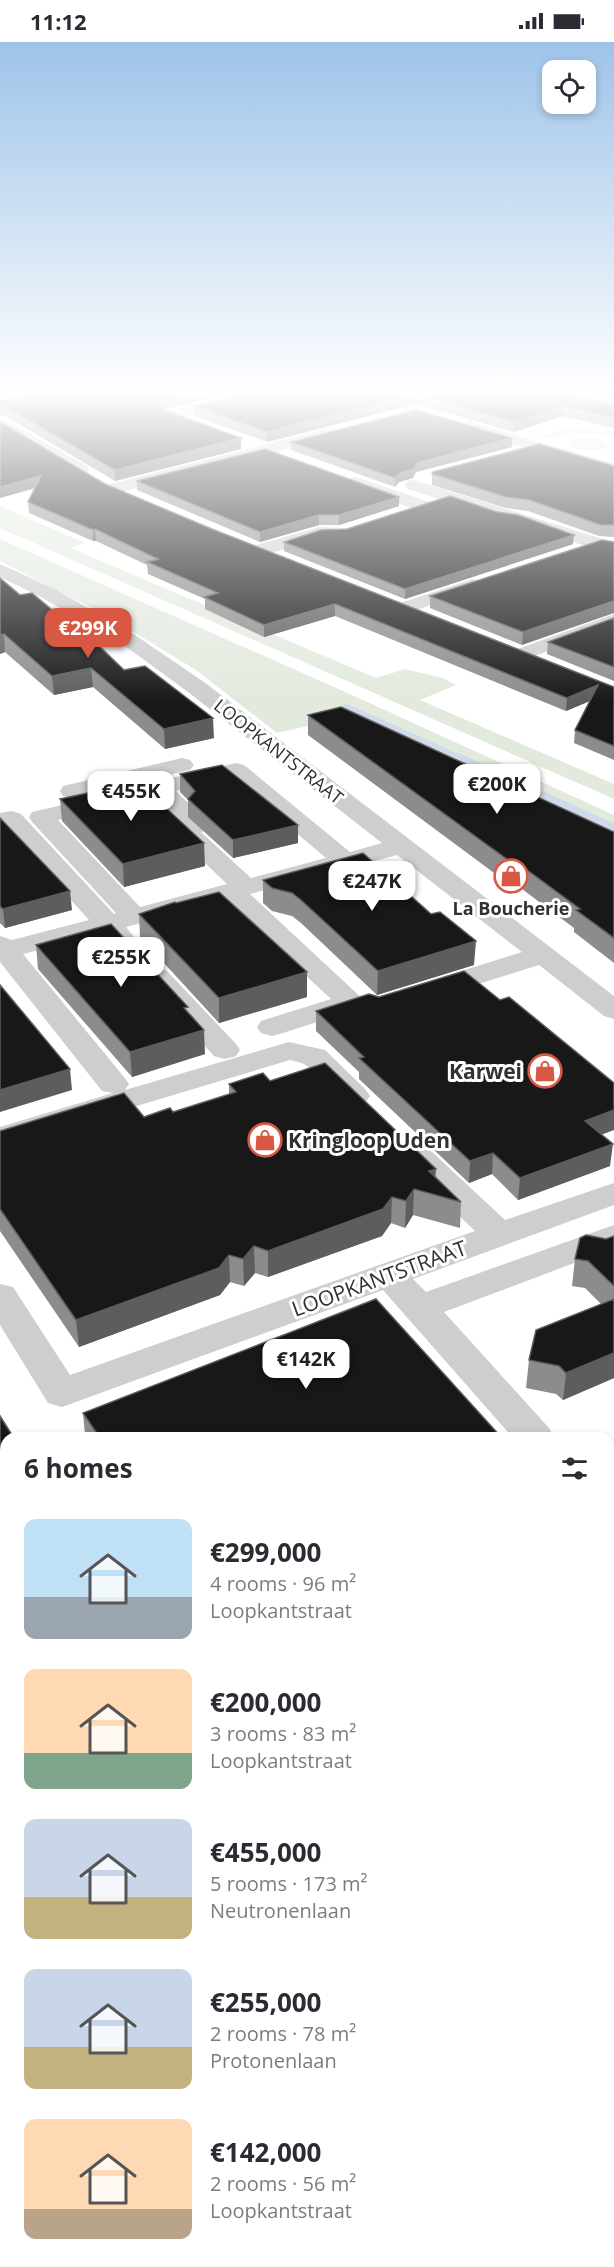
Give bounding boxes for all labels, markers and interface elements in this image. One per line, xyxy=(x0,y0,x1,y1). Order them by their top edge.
text: 11:12 xyxy=(30,6,87,36)
map controls xyxy=(542,60,596,114)
button: locate xyxy=(542,60,596,114)
pin: €299K xyxy=(46,608,130,659)
text: €299K xyxy=(58,614,118,641)
street label: LOOPKANTSTRAAT xyxy=(209,693,349,809)
pin: €200K xyxy=(455,764,539,815)
text: €200K xyxy=(467,770,527,797)
pin: €455K xyxy=(89,771,173,822)
text: €455K xyxy=(101,777,161,804)
shop icon: La Boucherie xyxy=(493,858,529,894)
pin: €247K xyxy=(330,861,414,912)
text: €247K xyxy=(342,867,402,894)
place label: La Boucherie xyxy=(453,896,569,920)
pin: €255K xyxy=(79,937,163,988)
text: €255K xyxy=(91,943,151,970)
shop icon: Karwei xyxy=(527,1053,563,1089)
place label: Karwei xyxy=(449,1057,522,1085)
shop icon: Kringloop Uden xyxy=(247,1122,283,1158)
place label: Kringloop Uden xyxy=(288,1126,450,1154)
street label: LOOPKANTSTRAAT xyxy=(288,1233,471,1323)
pin: €142K xyxy=(264,1339,348,1390)
text: €142K xyxy=(276,1345,336,1372)
text: 6 homes xyxy=(24,1450,133,1486)
icon: filters xyxy=(558,1452,591,1485)
text: €299,000 xyxy=(210,1534,321,1570)
icon: home xyxy=(72,1543,144,1615)
text: 4 rooms · 96 m² xyxy=(210,1570,356,1597)
text: Loopkantstraat xyxy=(210,1597,352,1624)
text: €200,000 xyxy=(210,1684,321,1720)
icon: home xyxy=(72,1693,144,1765)
text: 3 rooms · 83 m² xyxy=(210,1720,356,1747)
text: Loopkantstraat xyxy=(210,1747,352,1774)
text: €455,000 xyxy=(210,1834,321,1870)
icon: home xyxy=(72,1843,144,1915)
text: 5 rooms · 173 m² xyxy=(210,1870,368,1897)
text: Neutronenlaan xyxy=(210,1897,351,1924)
text: €255,000 xyxy=(210,1984,321,2020)
icon: home xyxy=(72,1993,144,2065)
text: 2 rooms · 78 m² xyxy=(210,2020,356,2047)
text: Protonenlaan xyxy=(210,2047,337,2074)
text: €142,000 xyxy=(210,2134,321,2170)
icon: home xyxy=(72,2143,144,2215)
text: 2 rooms · 56 m² xyxy=(210,2170,356,2197)
text: Loopkantstraat xyxy=(210,2197,352,2224)

